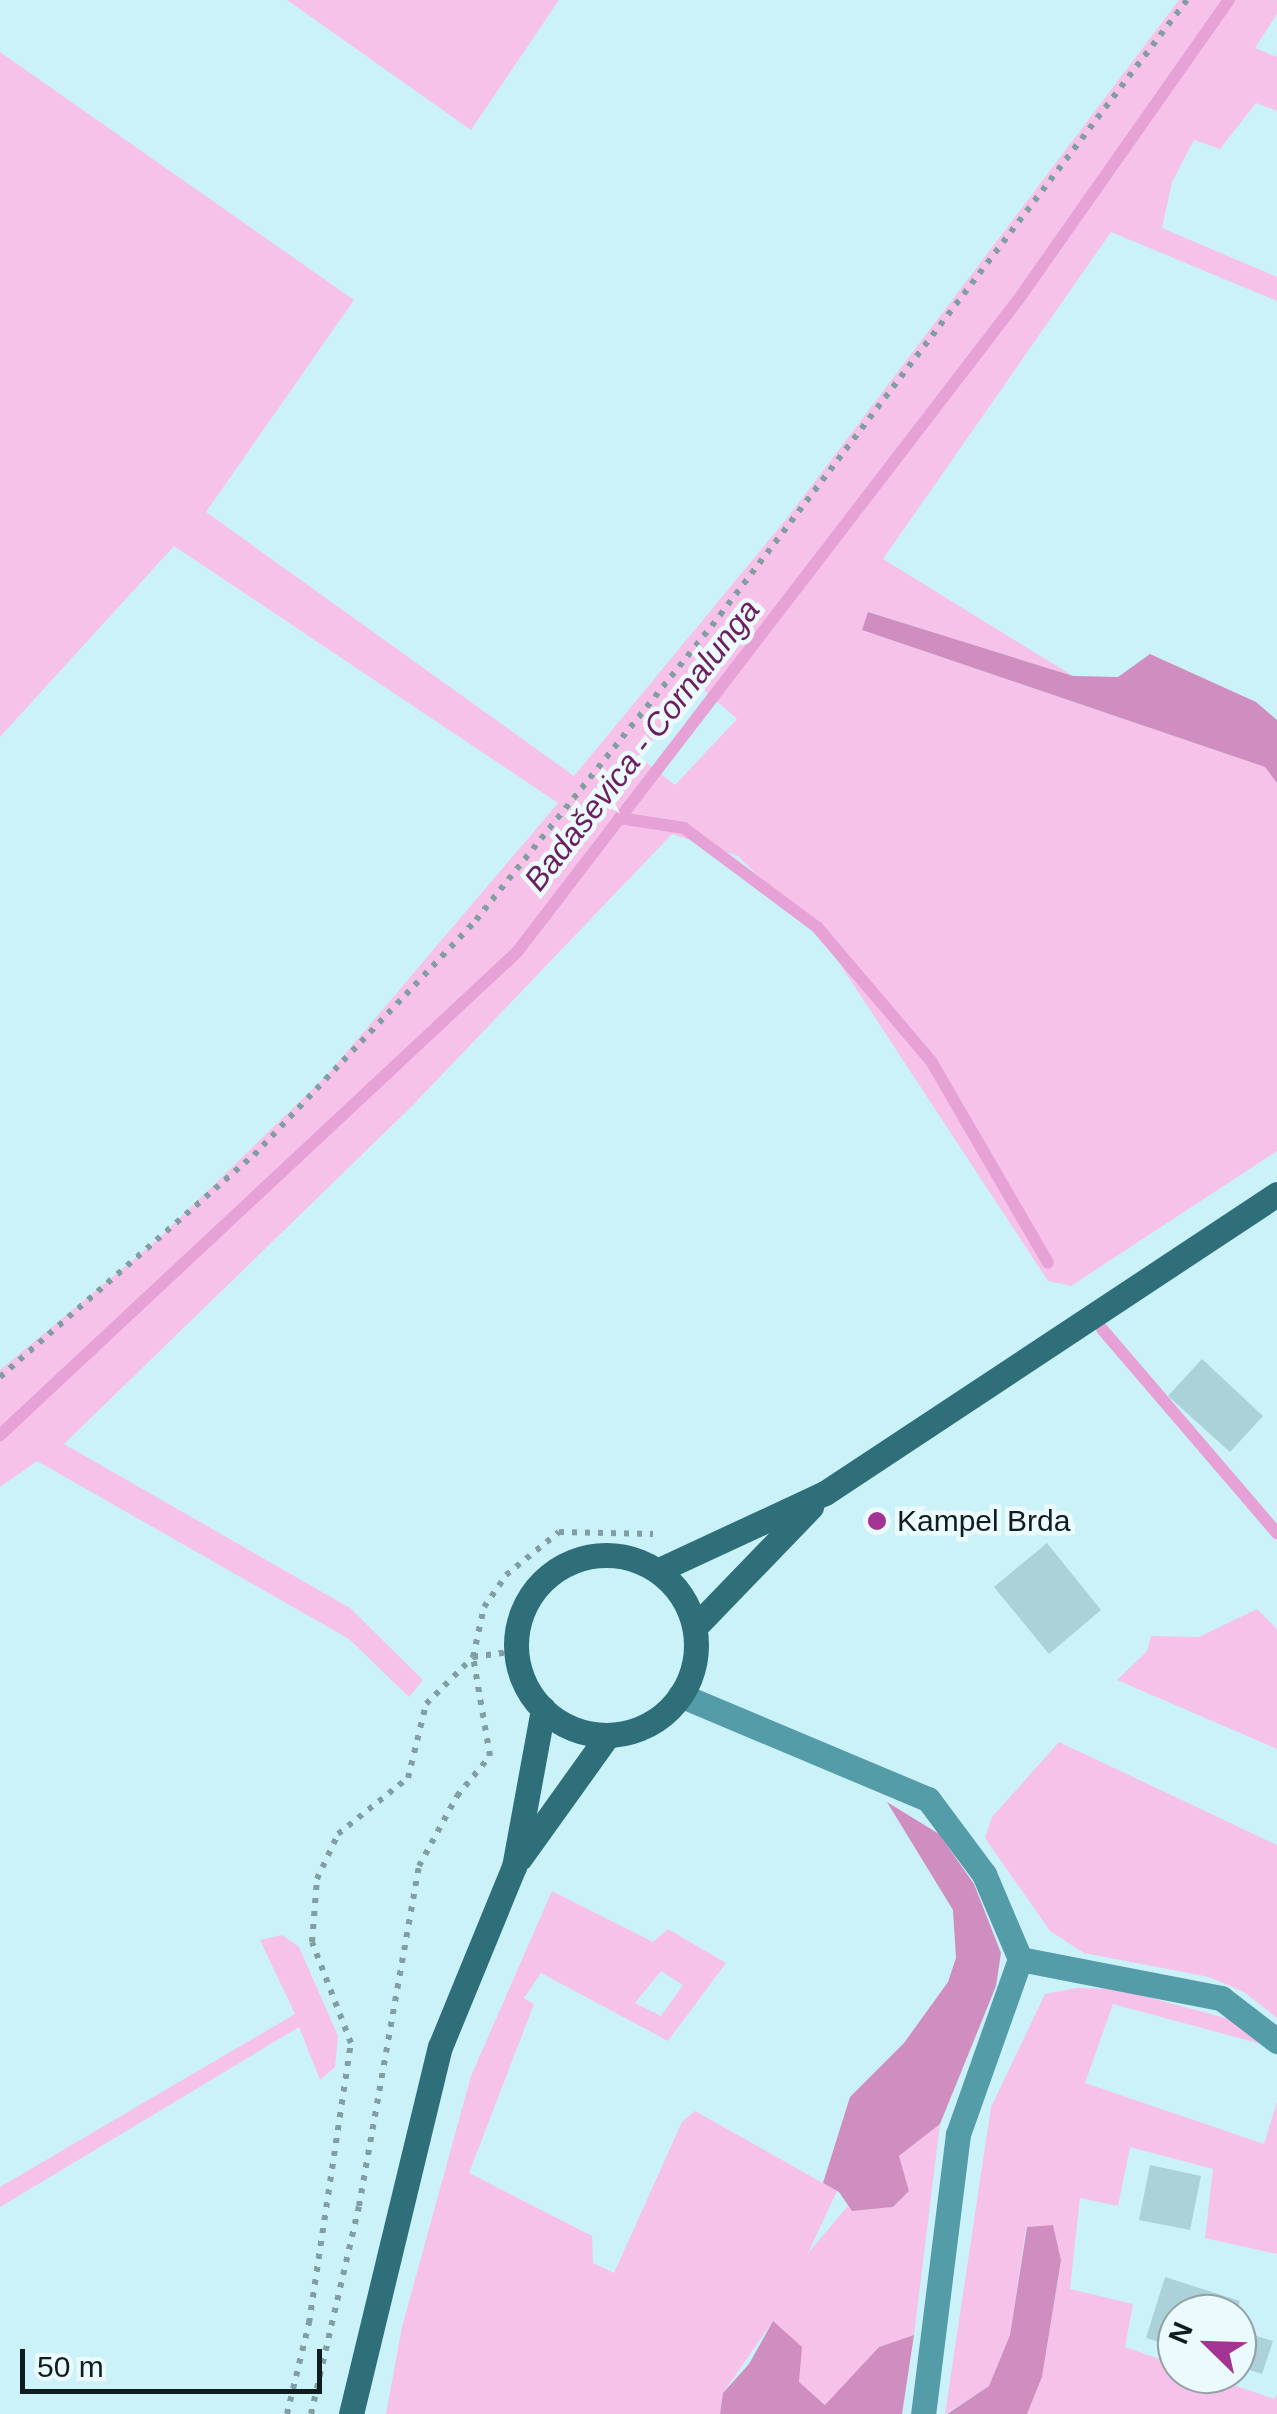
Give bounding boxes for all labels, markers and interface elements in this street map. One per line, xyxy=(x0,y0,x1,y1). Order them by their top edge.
water label: Badaševica - Cornalunga xyxy=(516,592,768,898)
place label: Kampel Brda xyxy=(897,1503,1070,1539)
marker: Kampel Brda xyxy=(866,1510,888,1532)
north arrow xyxy=(1157,2294,1257,2394)
text: N xyxy=(1163,2318,1199,2348)
scale bar xyxy=(25,2329,328,2391)
text: 50 m xyxy=(37,2350,104,2383)

